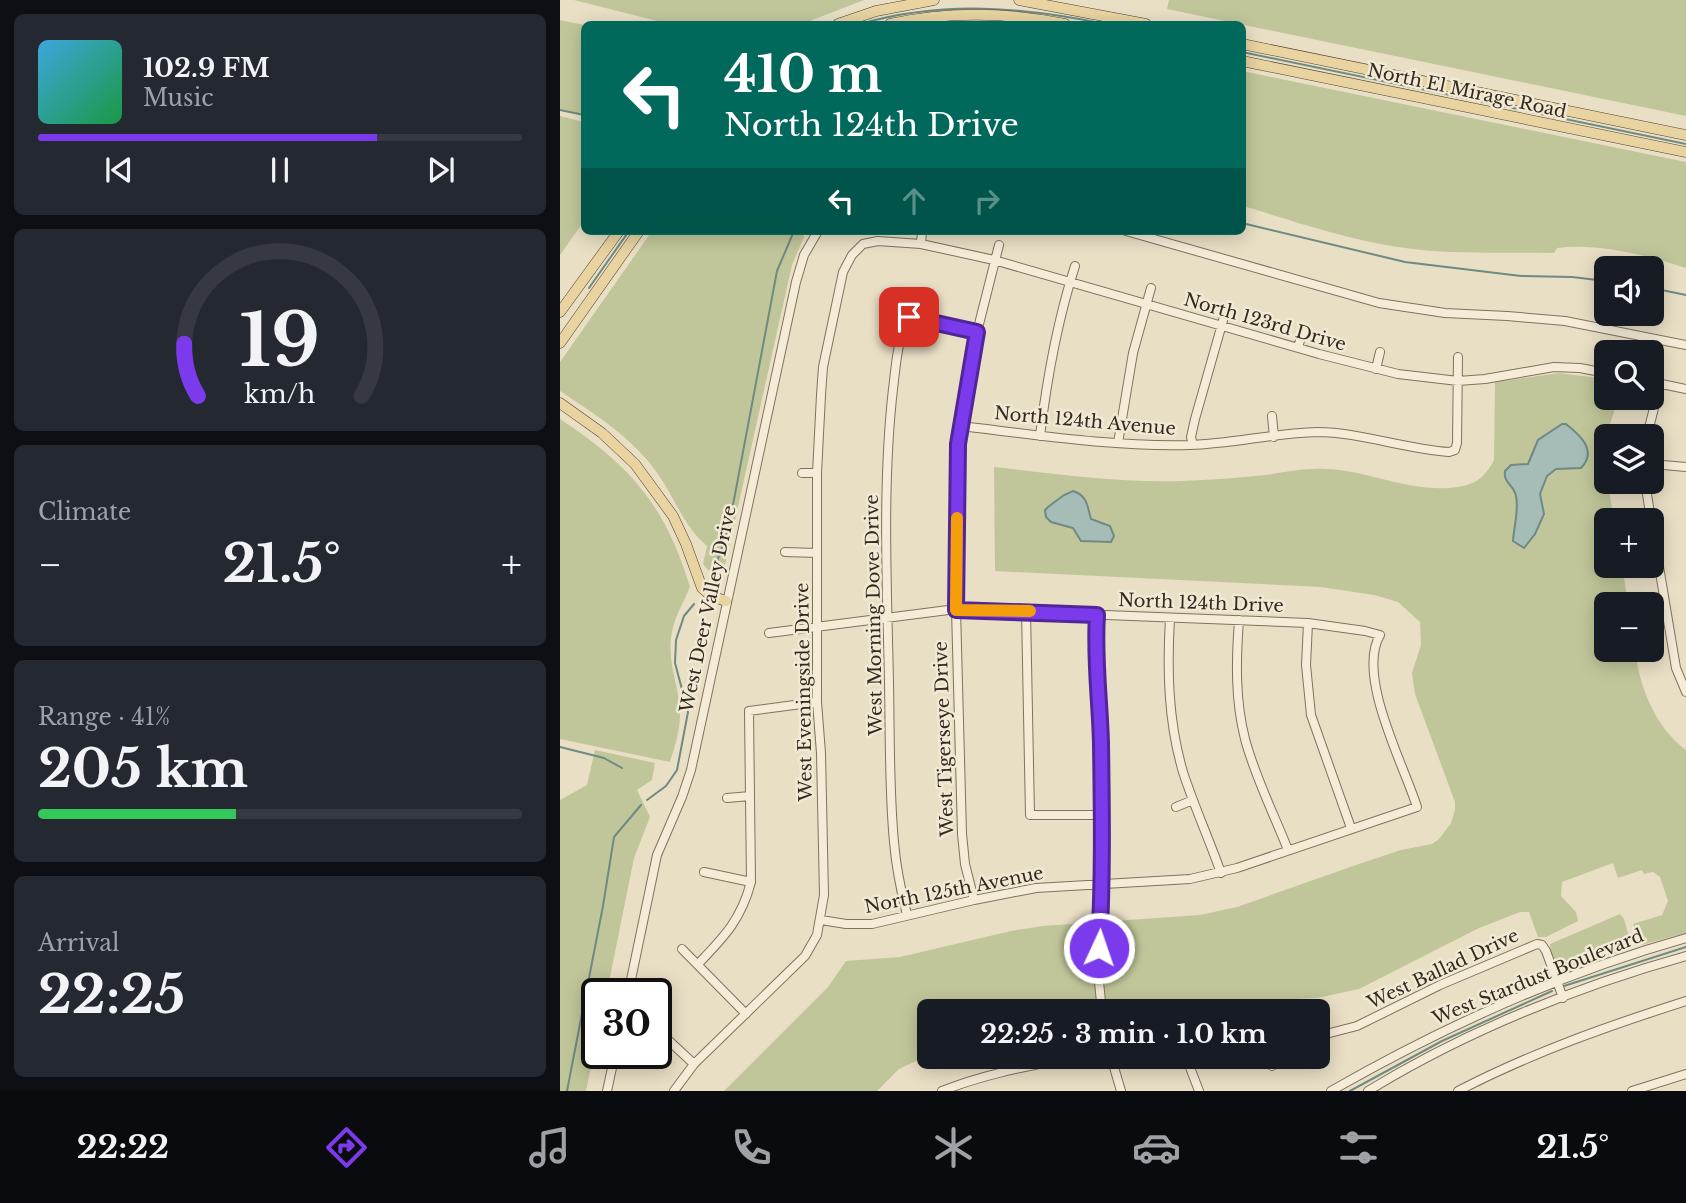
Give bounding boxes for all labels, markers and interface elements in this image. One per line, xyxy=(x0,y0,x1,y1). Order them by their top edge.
text: 410 m xyxy=(724,44,882,105)
icon: left xyxy=(609,49,700,140)
text: 102.9 FM xyxy=(143,52,270,84)
street label: North El Mirage Road xyxy=(1365,59,1569,123)
text: Music xyxy=(143,84,214,112)
text: North 124th Drive xyxy=(724,105,1019,145)
icon: previous xyxy=(100,151,138,189)
icon: pause xyxy=(261,151,299,189)
icon: next xyxy=(422,151,460,189)
icon: left xyxy=(822,182,860,220)
icon: ahead xyxy=(895,182,933,220)
icon: right xyxy=(968,182,1006,220)
map controls xyxy=(1594,256,1664,662)
button: sound xyxy=(1594,256,1664,326)
pin xyxy=(879,287,939,347)
street label: North 123rd Drive xyxy=(1181,288,1349,356)
text: 19 xyxy=(240,296,320,387)
icon: arrive xyxy=(890,298,928,336)
button: search xyxy=(1594,340,1664,410)
text: km/h xyxy=(245,379,315,410)
street label: North 124th Avenue xyxy=(993,402,1177,440)
button: layers xyxy=(1594,424,1664,494)
street label: West Morning Dove Drive xyxy=(861,494,887,737)
text: Climate xyxy=(38,498,131,526)
street label: West Deer Valley Drive xyxy=(675,503,741,715)
button: + xyxy=(1594,508,1664,578)
text: 21.5° xyxy=(222,532,341,596)
text: − xyxy=(38,541,62,588)
text: + xyxy=(501,541,522,588)
street label: West Eveningside Drive xyxy=(791,582,817,803)
street label: North 124th Drive xyxy=(1118,589,1284,617)
button: − xyxy=(1594,592,1664,662)
street label: West Tigerseye Drive xyxy=(930,641,958,838)
text: Range · 41% xyxy=(38,703,170,731)
text: 205 km xyxy=(38,737,248,801)
street label: North 125th Avenue xyxy=(863,862,1045,918)
position arrow xyxy=(1062,911,1136,985)
street label: West Ballad Drive xyxy=(1363,924,1522,1014)
street label: West Stardust Boulevard xyxy=(1428,924,1647,1030)
text: Arrival xyxy=(38,929,119,957)
text: 22:25 xyxy=(38,963,185,1027)
speed limit sign: 30 xyxy=(581,978,672,1069)
text: 22:25 · 3 min · 1.0 km xyxy=(980,1018,1267,1050)
icon: directions xyxy=(322,1123,371,1172)
icon: music xyxy=(525,1123,574,1172)
icon: phone xyxy=(727,1123,776,1172)
icon: climate xyxy=(929,1123,978,1172)
icon: car xyxy=(1132,1123,1181,1172)
icon: filters xyxy=(1334,1123,1383,1172)
text: 22:22 xyxy=(77,1127,169,1167)
text: 21.5° xyxy=(1536,1127,1609,1167)

